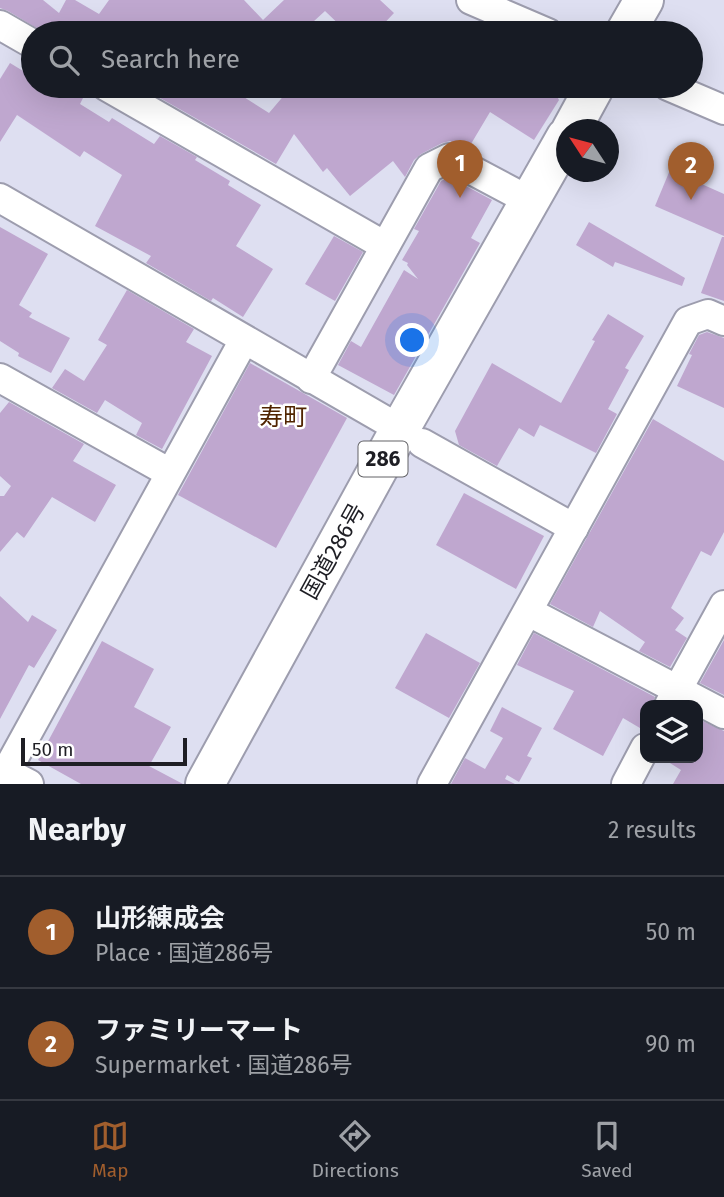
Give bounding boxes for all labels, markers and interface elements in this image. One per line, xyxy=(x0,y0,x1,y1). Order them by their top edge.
search box xyxy=(21,21,703,98)
icon: search xyxy=(45,41,83,79)
text: Search here xyxy=(101,44,240,75)
north arrow xyxy=(556,119,619,182)
pin: 1 xyxy=(437,140,483,198)
pin: 2 xyxy=(668,142,714,200)
your location xyxy=(395,323,429,357)
district label: 寿町 xyxy=(259,403,307,431)
road number: 286 xyxy=(358,442,408,476)
street label: 国道286号 xyxy=(295,498,371,604)
map controls xyxy=(640,700,703,763)
button: layers xyxy=(640,700,703,763)
scale bar xyxy=(21,735,187,767)
text: 50 m xyxy=(32,738,73,761)
text: Nearby xyxy=(28,812,126,848)
text: 2 results xyxy=(608,816,696,844)
text: 山形練成会 xyxy=(95,903,225,934)
text: 1 xyxy=(46,918,56,946)
text: 50 m xyxy=(646,918,696,946)
text: Place · 国道286号 xyxy=(95,939,273,967)
text: ファミリーマート xyxy=(95,1015,303,1046)
text: 2 xyxy=(45,1030,57,1058)
text: 90 m xyxy=(645,1030,696,1058)
text: Supermarket · 国道286号 xyxy=(95,1051,353,1079)
tab: Map xyxy=(91,1117,129,1182)
tab: Directions xyxy=(312,1117,399,1182)
tab: Saved xyxy=(581,1117,633,1182)

